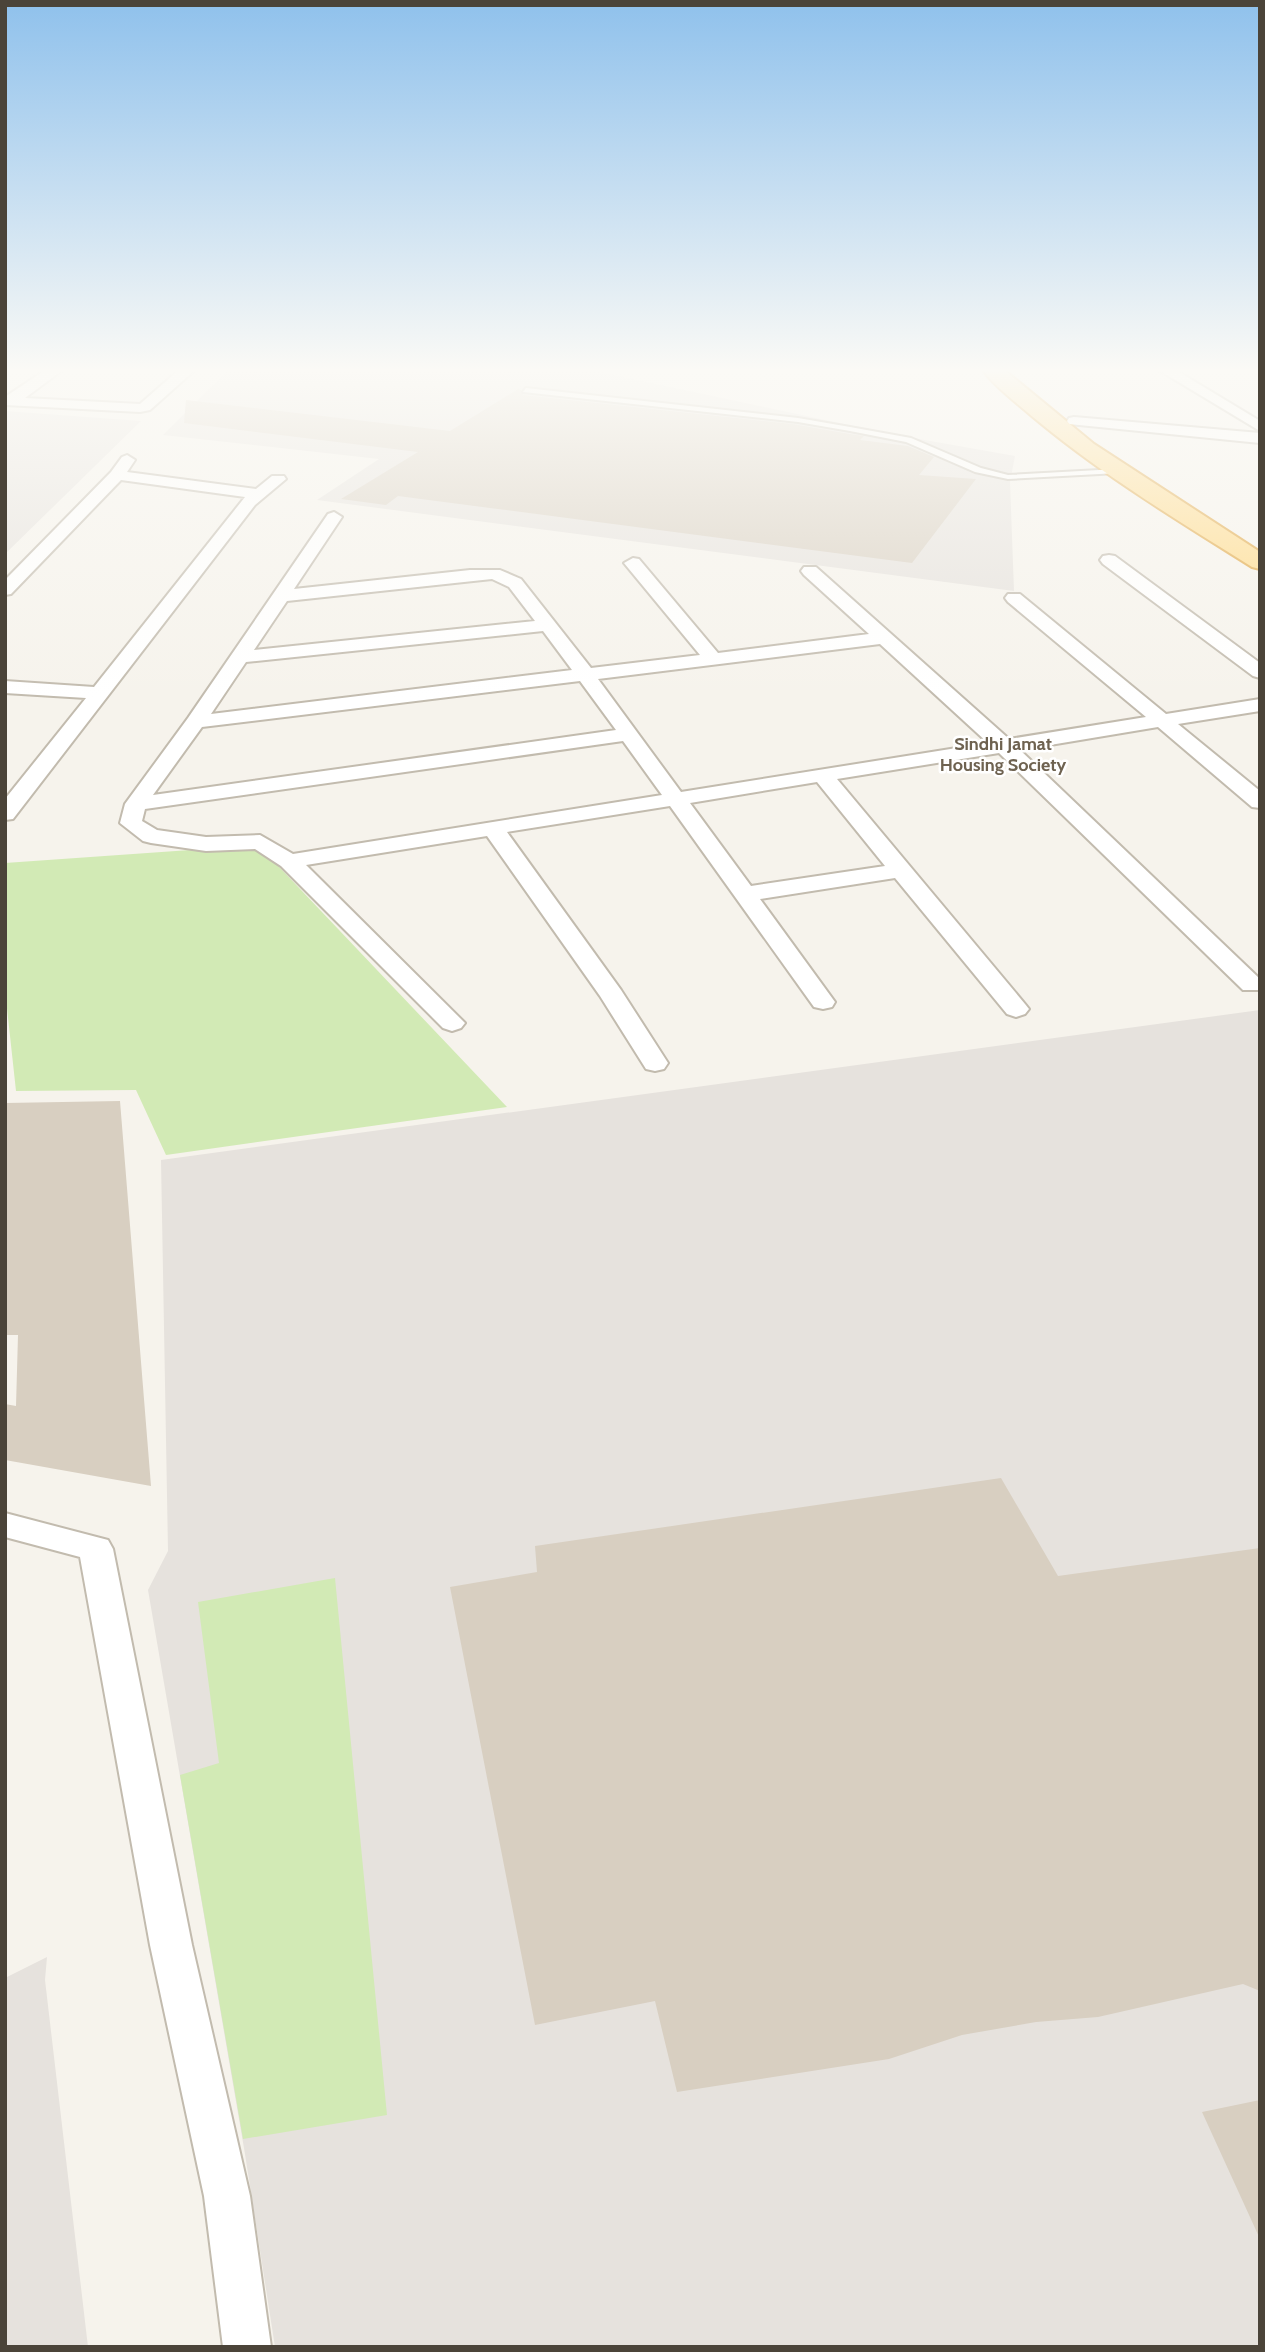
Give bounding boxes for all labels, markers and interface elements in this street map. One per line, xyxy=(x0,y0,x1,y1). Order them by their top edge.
district label: Sindhi Jamat Housing Society xyxy=(940,733,1067,776)

